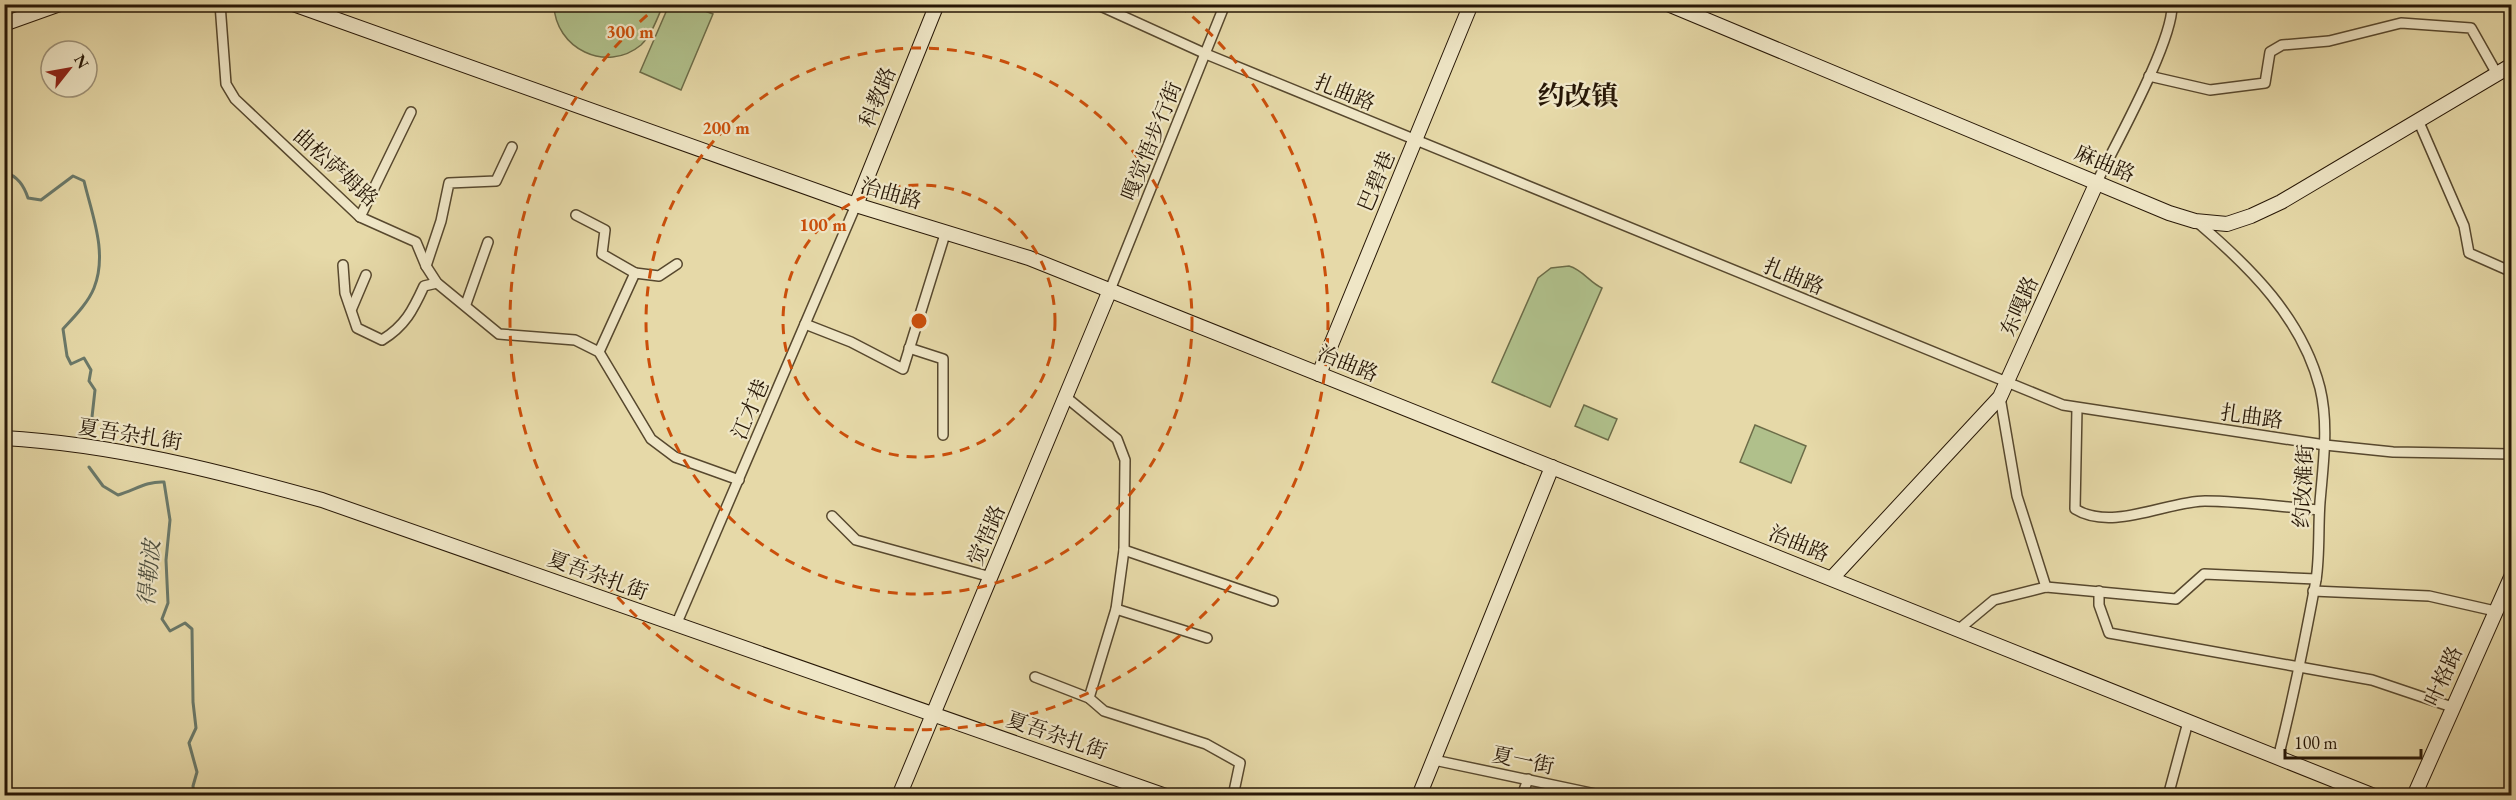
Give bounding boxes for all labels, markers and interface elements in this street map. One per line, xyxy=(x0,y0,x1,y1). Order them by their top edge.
text: 300 m xyxy=(606,20,654,43)
north arrow xyxy=(39,39,99,99)
text: N xyxy=(69,51,94,73)
street label: 科教路 xyxy=(853,63,901,131)
street label: 扎曲路 xyxy=(1311,68,1379,116)
street label: 嘎觉悟步行街 xyxy=(1115,78,1187,204)
district label: 约改镇 xyxy=(1538,78,1619,113)
text: 200 m xyxy=(702,116,750,139)
street label: 曲松萨姆路 xyxy=(288,122,384,212)
street label: 麻曲路 xyxy=(2071,138,2139,188)
street label: 巴碧巷 xyxy=(1351,147,1401,215)
street label: 治曲路 xyxy=(857,171,925,215)
text: 100 m xyxy=(799,213,847,236)
street label: 扎曲路 xyxy=(1760,252,1828,300)
street label: 东嘎路 xyxy=(1994,272,2044,340)
centre of rings xyxy=(909,311,929,331)
street label: 治曲路 xyxy=(1314,339,1382,387)
street label: 江才巷 xyxy=(725,375,775,443)
street label: 扎曲路 xyxy=(2219,398,2285,434)
street label: 夏吾杂扎街 xyxy=(76,412,184,456)
street label: 约改滩街 xyxy=(2287,443,2319,529)
street label: 觉悟路 xyxy=(961,501,1011,569)
street label: 治曲路 xyxy=(1765,519,1833,567)
water label: 得勒波 xyxy=(132,536,167,607)
street label: 夏吾杂扎街 xyxy=(544,544,652,606)
street label: 叶格路 xyxy=(2418,642,2468,710)
street label: 夏吾杂扎街 xyxy=(1003,705,1111,765)
scale bar xyxy=(2285,722,2422,760)
text: 100 m xyxy=(2294,731,2338,754)
street label: 夏一街 xyxy=(1489,740,1557,780)

